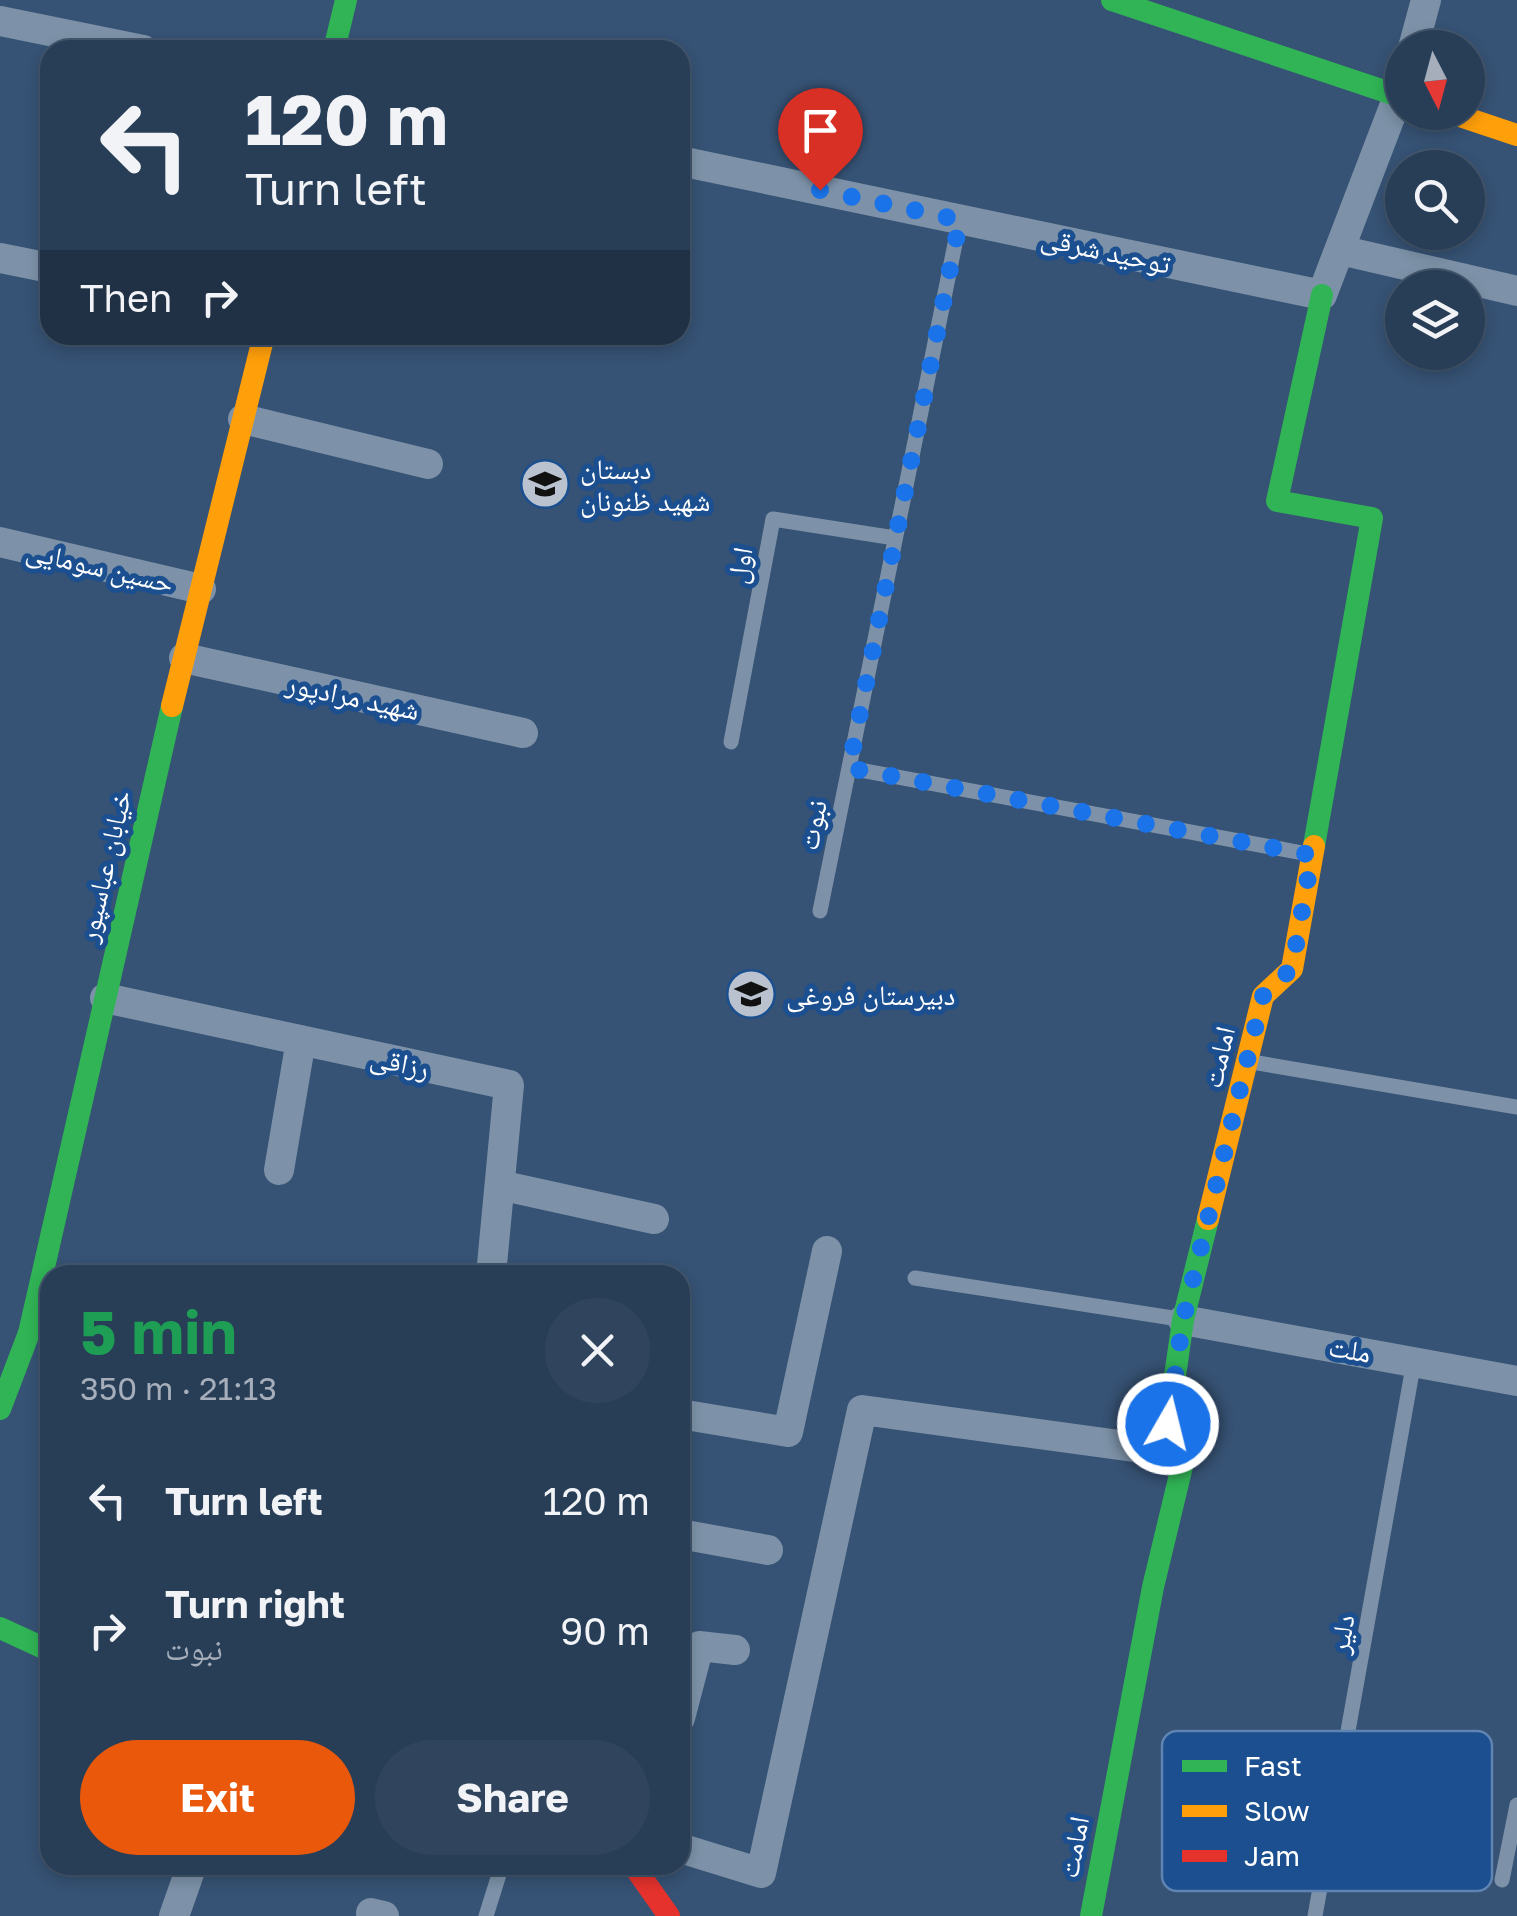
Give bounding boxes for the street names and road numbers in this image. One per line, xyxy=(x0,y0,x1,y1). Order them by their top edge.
street label: توحید شرقی xyxy=(1038,220,1174,282)
street label: حسین سومایی xyxy=(23,533,177,601)
street label: اول xyxy=(719,544,760,586)
street label: شهید مرادپور xyxy=(282,666,423,727)
street label: خیابان عباسپور xyxy=(70,787,139,946)
street label: نبوت xyxy=(791,797,833,853)
street label: امامت xyxy=(1195,1023,1241,1091)
street label: رزاقی xyxy=(367,1040,432,1086)
street label: ملت xyxy=(1326,1329,1374,1369)
street label: دلیر xyxy=(1321,1612,1361,1657)
street label: امامت xyxy=(1051,1813,1095,1881)

